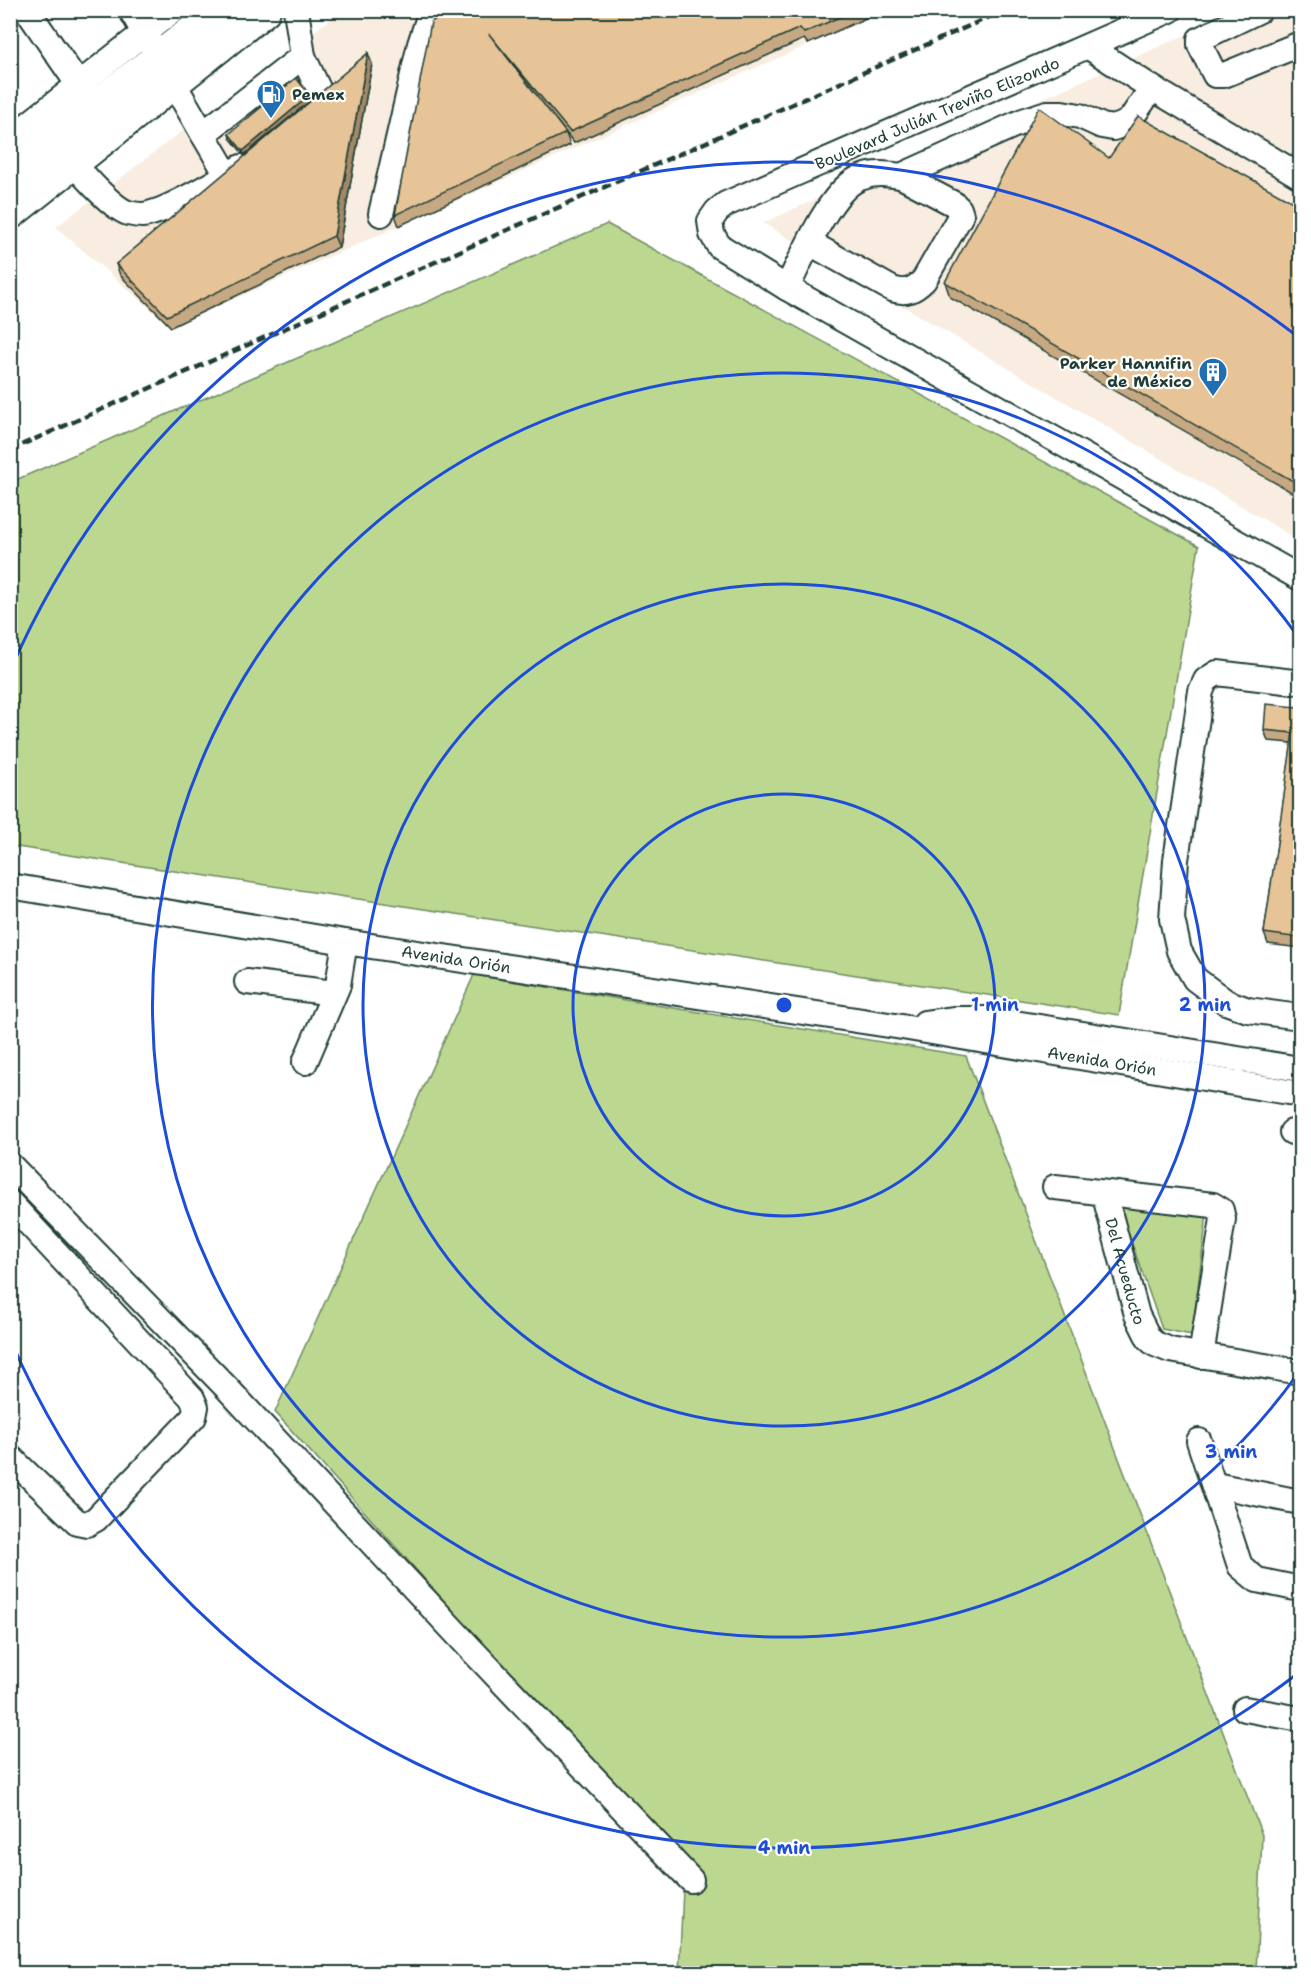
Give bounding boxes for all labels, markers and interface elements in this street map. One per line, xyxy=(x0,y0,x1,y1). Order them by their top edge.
street label: Boulevard Julián Treviño Elizondo xyxy=(812,52,1063,175)
fuel station icon: Pemex xyxy=(255,78,287,120)
place label: Pemex xyxy=(292,84,344,105)
place label: Parker Hannifin de México xyxy=(1060,353,1192,392)
building icon: Parker Hannifin de México xyxy=(1197,356,1229,398)
street label: Avenida Orión xyxy=(400,941,512,978)
text: 1 min xyxy=(971,993,1019,1017)
text: 2 min xyxy=(1179,993,1231,1017)
centre of rings xyxy=(774,995,794,1015)
street label: Avenida Orión xyxy=(1046,1042,1158,1081)
street label: Del Acueducto xyxy=(1100,1216,1150,1328)
text: 3 min xyxy=(1205,1440,1257,1464)
text: 4 min xyxy=(758,1836,810,1860)

